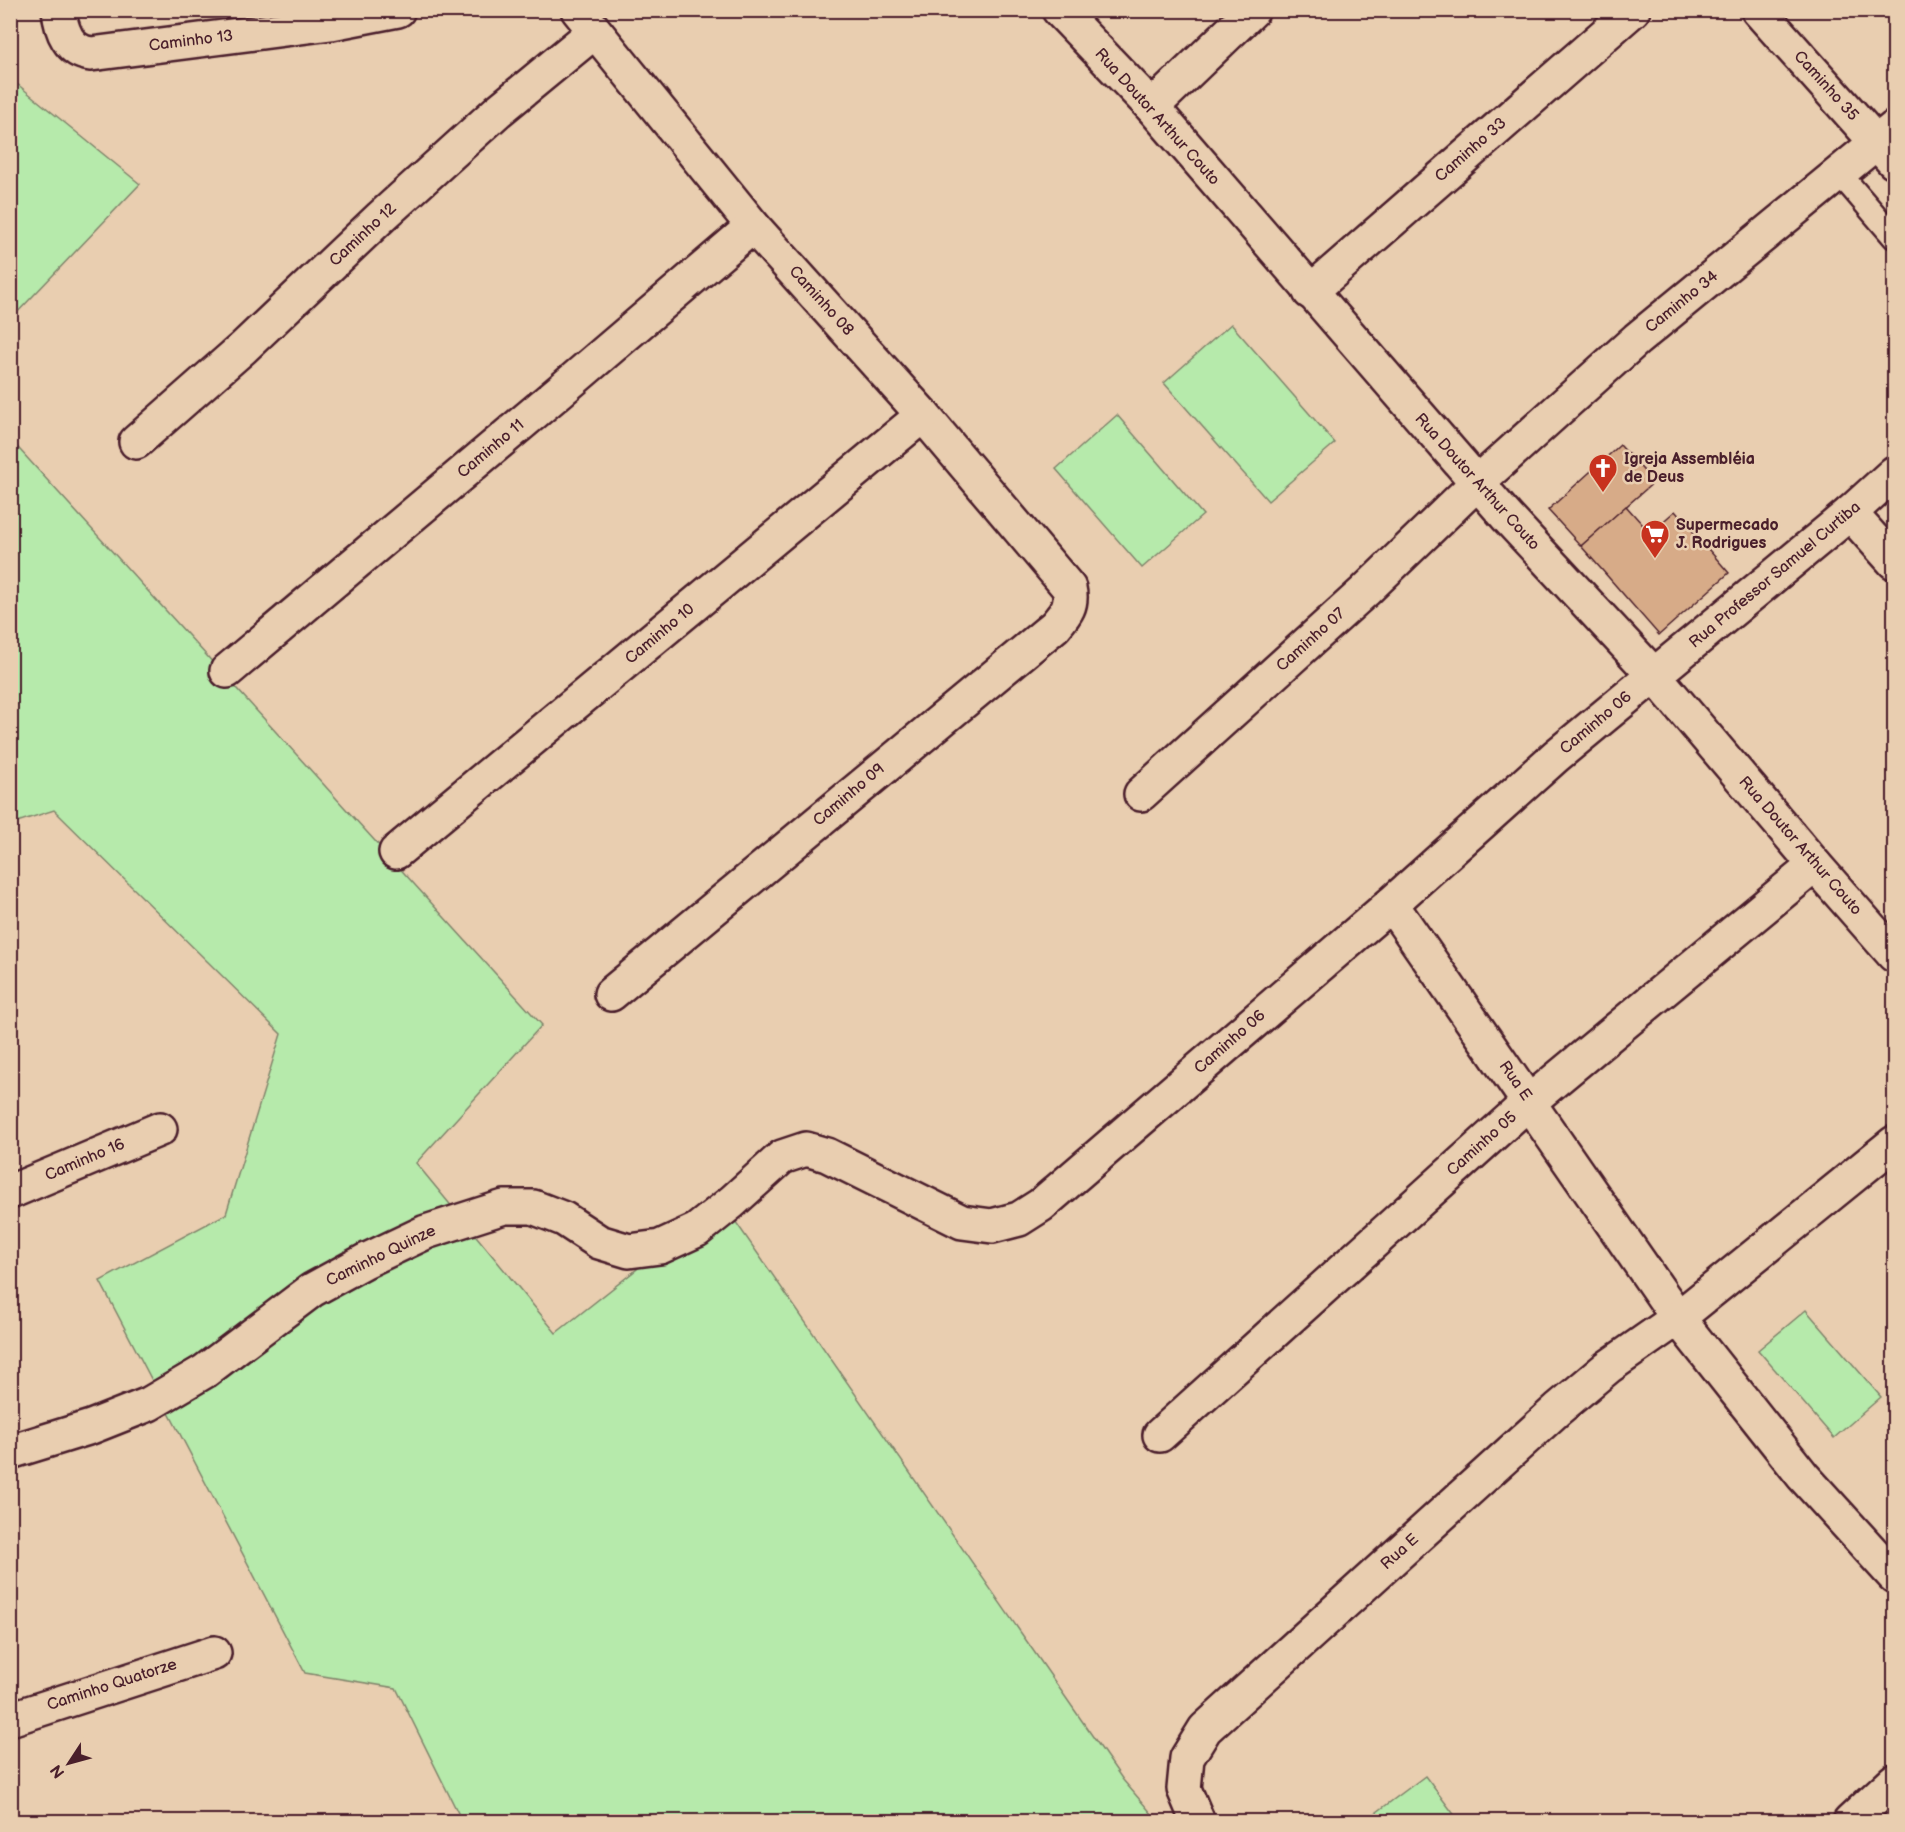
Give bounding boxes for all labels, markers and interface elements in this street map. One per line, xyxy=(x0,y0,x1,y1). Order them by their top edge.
street label: Caminho 13 xyxy=(148,26,234,56)
street label: Rua Doutor Arthur Couto xyxy=(1090,45,1224,189)
street label: Caminho 35 xyxy=(1790,47,1862,125)
street label: Caminho 33 xyxy=(1431,114,1511,186)
street label: Caminho 12 xyxy=(326,199,401,271)
street label: Caminho 08 xyxy=(785,262,857,340)
street label: Caminho 34 xyxy=(1642,267,1722,337)
street label: Rua Doutor Arthur Couto xyxy=(1410,410,1544,554)
street label: Caminho 11 xyxy=(454,416,528,482)
place label: Igreja Assembléia de Deus xyxy=(1624,450,1755,487)
church icon: Igreja Assembléia de Deus xyxy=(1587,452,1619,494)
street label: Rua Professor Samuel Curtiba xyxy=(1685,498,1865,652)
place label: Supermecado J. Rodrigues xyxy=(1676,516,1779,553)
supermarket icon: Supermecado J. Rodrigues xyxy=(1639,518,1671,560)
street label: Caminho 10 xyxy=(622,600,698,668)
street label: Caminho 07 xyxy=(1273,604,1349,676)
street label: Caminho 06 xyxy=(1556,687,1636,759)
street label: Caminho 09 xyxy=(809,760,889,830)
street label: Rua Doutor Arthur Couto xyxy=(1735,773,1865,919)
street label: Caminho 06 xyxy=(1191,1006,1270,1078)
street label: Rua E xyxy=(1495,1057,1535,1105)
street label: Caminho 05 xyxy=(1443,1108,1521,1180)
street label: Caminho 16 xyxy=(42,1135,128,1185)
street label: Caminho Quinze xyxy=(323,1221,439,1291)
street label: Rua E xyxy=(1377,1530,1423,1574)
street label: Caminho Quatorze xyxy=(45,1655,180,1715)
north arrow xyxy=(39,1733,99,1793)
text: N xyxy=(47,1760,69,1781)

